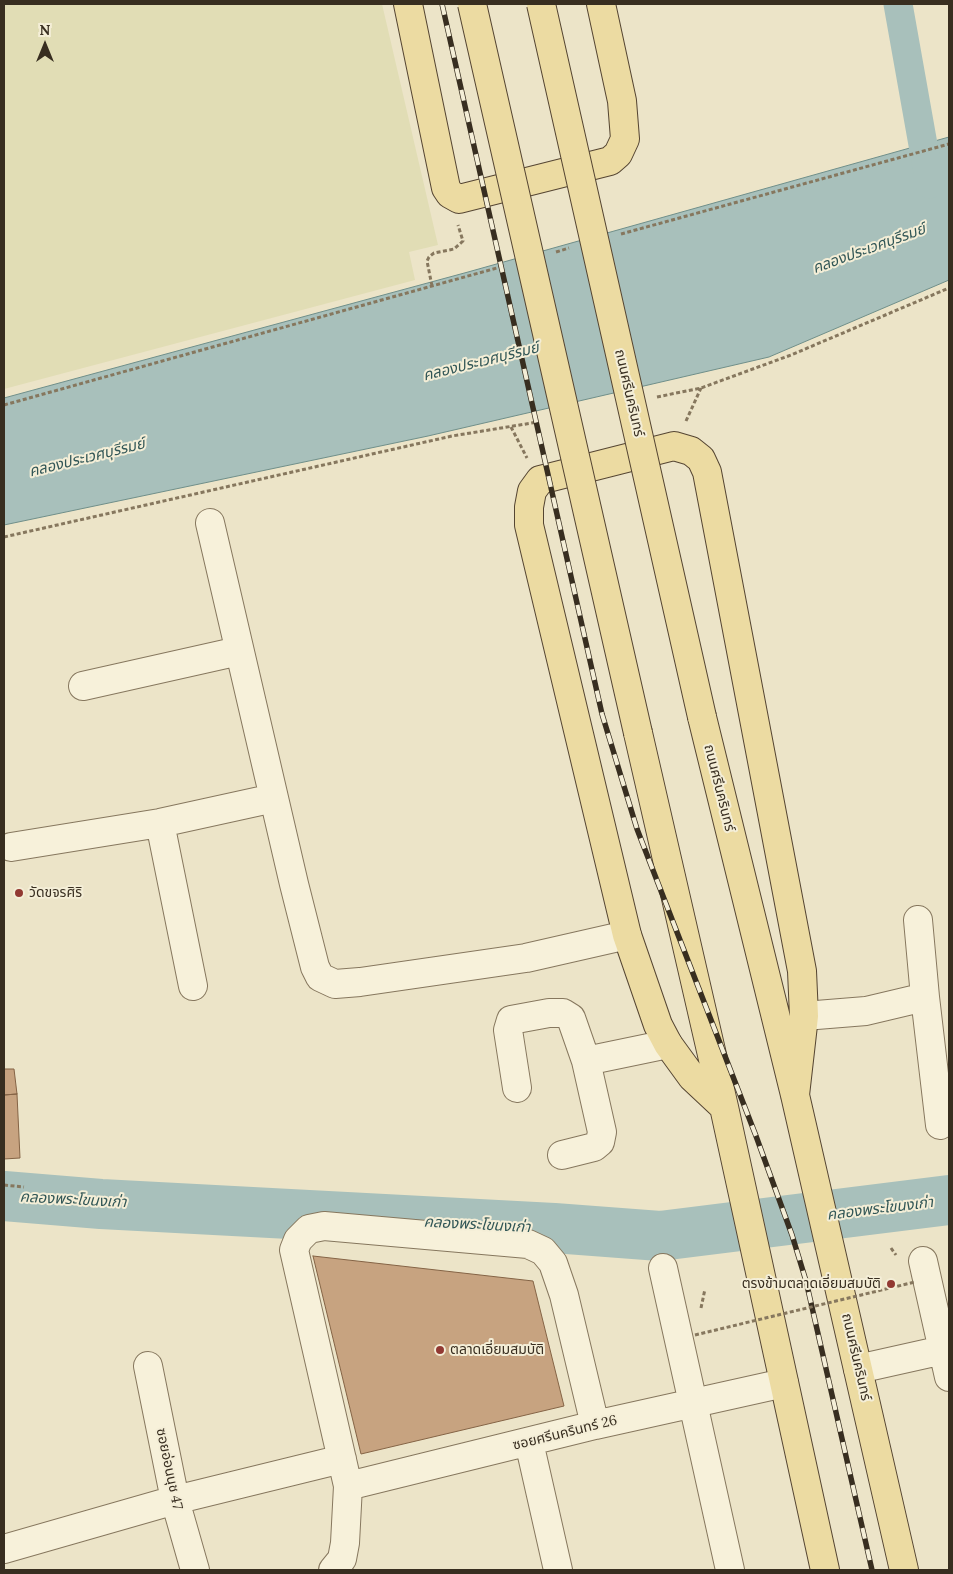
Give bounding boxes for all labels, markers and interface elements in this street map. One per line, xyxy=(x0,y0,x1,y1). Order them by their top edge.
north arrow xyxy=(20,20,70,70)
text: N xyxy=(40,21,50,39)
water label: คลองประเวศบุรีรมย์ xyxy=(810,220,928,278)
water label: คลองประเวศบุรีรมย์ xyxy=(421,339,541,385)
street label: ถนนศรีนครินทร์ xyxy=(611,348,647,438)
water label: คลองประเวศบุรีรมย์ xyxy=(27,435,147,481)
street label: ถนนศรีนครินทร์ xyxy=(700,743,738,833)
place label: วัดขจรศิริ xyxy=(29,885,82,901)
marker: วัดขจรศิริ xyxy=(13,887,25,899)
water label: คลองพระโขนงเก่า xyxy=(19,1188,127,1212)
water label: คลองพระโขนงเก่า xyxy=(826,1194,934,1224)
water label: คลองพระโขนงเก่า xyxy=(423,1213,531,1237)
place label: ตรงข้ามตลาดเอี่ยมสมบัติ xyxy=(742,1276,881,1292)
marker: ตรงข้ามตลาดเอี่ยมสมบัติ xyxy=(885,1278,897,1290)
street label: ถนนศรีนครินทร์ xyxy=(838,1312,874,1402)
place label: ตลาดเอี่ยมสมบัติ xyxy=(450,1342,544,1358)
marker: ตลาดเอี่ยมสมบัติ xyxy=(434,1344,446,1356)
street label: ซอยศรีนครินทร์ 26 xyxy=(511,1412,619,1454)
street label: ซอยอ่อนนุช 47 xyxy=(152,1427,186,1511)

